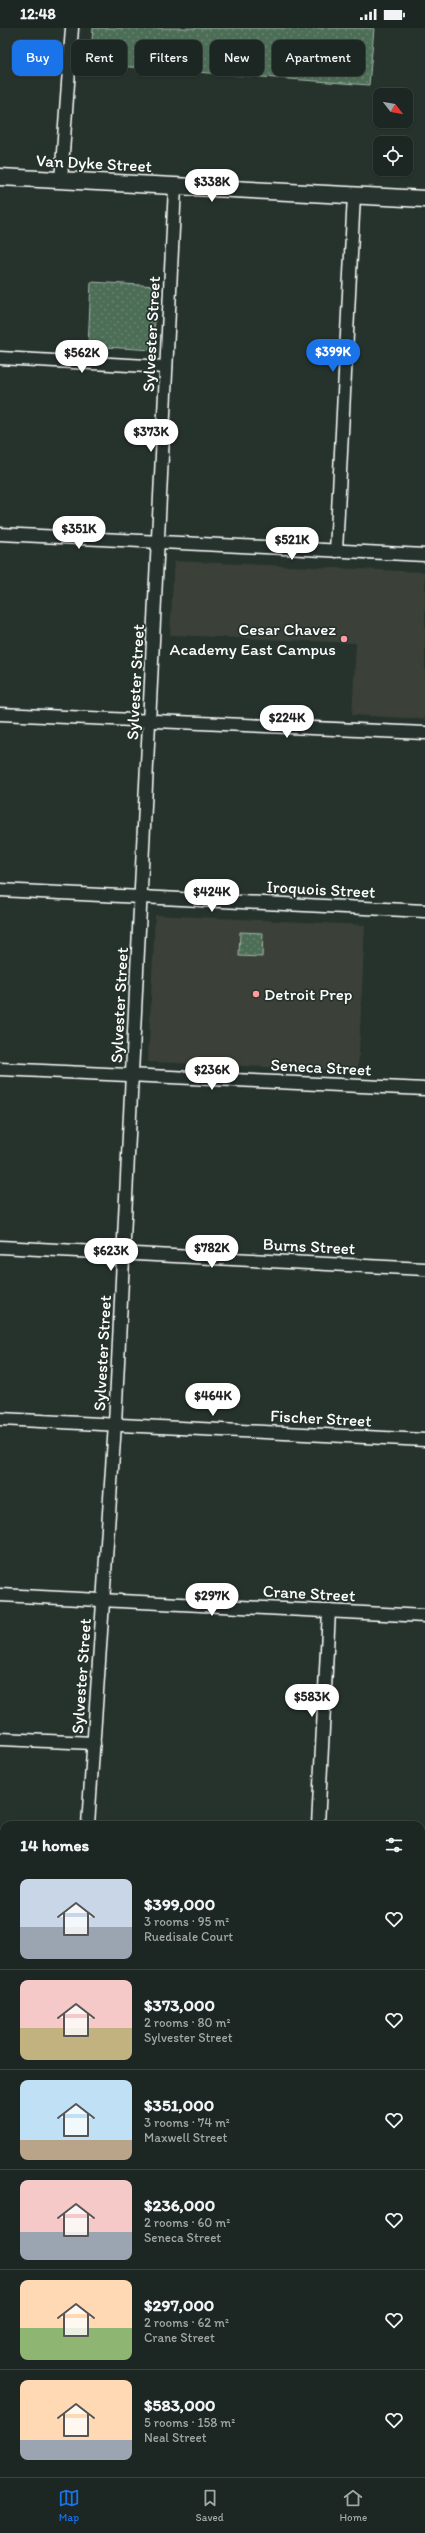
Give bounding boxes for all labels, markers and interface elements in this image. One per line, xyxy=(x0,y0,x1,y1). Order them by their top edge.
text: 12:48 xyxy=(20,5,56,23)
chip: Buy xyxy=(12,40,63,76)
chip: Rent xyxy=(71,40,127,76)
chip: Filters xyxy=(135,40,202,76)
chip: New xyxy=(210,40,264,76)
chip: Apartment xyxy=(272,40,365,76)
north arrow xyxy=(373,88,413,128)
map controls xyxy=(373,88,413,176)
button: locate xyxy=(373,136,413,176)
street label: Van Dyke Street xyxy=(36,150,152,176)
pin: $338K xyxy=(184,169,240,203)
text: $338K xyxy=(194,174,230,189)
street label: Sylvester Street xyxy=(138,276,164,392)
pin: $399K xyxy=(305,339,361,373)
pin: $562K xyxy=(54,340,110,374)
text: $399K xyxy=(315,344,351,359)
text: $562K xyxy=(64,345,100,360)
pin: $373K xyxy=(123,419,179,453)
text: $373K xyxy=(133,424,169,439)
pin: $351K xyxy=(51,516,107,550)
text: $351K xyxy=(62,521,96,536)
pin: $521K xyxy=(264,527,320,561)
text: $521K xyxy=(275,532,309,547)
place label: Cesar Chavez Academy East Campus xyxy=(170,619,336,659)
street label: Sylvester Street xyxy=(122,624,148,740)
marker: Cesar Chavez Academy East Campus xyxy=(339,634,349,644)
pin: $224K xyxy=(259,705,315,739)
text: $224K xyxy=(269,710,305,725)
street label: Iroquois Street xyxy=(266,876,376,902)
pin: $424K xyxy=(184,879,240,913)
text: $424K xyxy=(193,884,231,899)
street label: Sylvester Street xyxy=(106,947,132,1063)
place label: Detroit Prep xyxy=(264,984,352,1004)
marker: Detroit Prep xyxy=(251,989,261,999)
street label: Seneca Street xyxy=(270,1054,373,1080)
pin: $236K xyxy=(184,1057,240,1091)
text: $236K xyxy=(194,1062,230,1077)
street label: Burns Street xyxy=(262,1234,356,1258)
pin: $782K xyxy=(184,1235,240,1269)
pin: $623K xyxy=(83,1238,139,1272)
text: $782K xyxy=(194,1240,230,1255)
text: $623K xyxy=(93,1243,129,1258)
street label: Sylvester Street xyxy=(89,1295,115,1411)
pin: $464K xyxy=(185,1383,241,1417)
text: $464K xyxy=(194,1388,232,1403)
street label: Fischer Street xyxy=(270,1405,372,1431)
street label: Crane Street xyxy=(262,1581,356,1605)
pin: $297K xyxy=(184,1583,240,1617)
text: $297K xyxy=(195,1588,229,1603)
street label: Sylvester Street xyxy=(67,1618,95,1734)
pin: $583K xyxy=(284,1684,340,1718)
text: $583K xyxy=(294,1689,330,1704)
icon: filters xyxy=(383,1834,405,1856)
text: 14 homes xyxy=(20,1835,89,1855)
text: $399,000 xyxy=(144,1894,215,1914)
icon: home xyxy=(52,1895,100,1943)
icon: heart xyxy=(383,1908,405,1930)
text: 3 rooms · 95 m² xyxy=(144,1914,229,1929)
text: Ruedisale Court xyxy=(144,1929,233,1944)
text: $373,000 xyxy=(144,1995,215,2015)
icon: home xyxy=(52,1996,100,2044)
icon: heart xyxy=(383,2009,405,2031)
text: 2 rooms · 80 m² xyxy=(144,2015,231,2030)
text: Sylvester Street xyxy=(144,2030,233,2045)
text: $351,000 xyxy=(144,2095,214,2115)
icon: home xyxy=(52,2096,100,2144)
icon: heart xyxy=(383,2109,405,2131)
text: 3 rooms · 74 m² xyxy=(144,2115,230,2130)
text: Maxwell Street xyxy=(144,2130,227,2145)
text: $236,000 xyxy=(144,2195,215,2215)
icon: home xyxy=(52,2196,100,2244)
icon: heart xyxy=(383,2209,405,2231)
text: 2 rooms · 60 m² xyxy=(144,2215,230,2230)
text: Seneca Street xyxy=(144,2230,221,2245)
text: $297,000 xyxy=(144,2295,214,2315)
icon: home xyxy=(52,2296,100,2344)
icon: heart xyxy=(383,2309,405,2331)
text: 2 rooms · 62 m² xyxy=(144,2315,229,2330)
text: Crane Street xyxy=(144,2330,215,2345)
text: $583,000 xyxy=(144,2395,216,2415)
icon: home xyxy=(52,2396,100,2444)
icon: heart xyxy=(383,2409,405,2431)
text: 5 rooms · 158 m² xyxy=(144,2415,235,2430)
text: Neal Street xyxy=(144,2430,207,2445)
tab: Map xyxy=(58,2487,80,2524)
tab: Saved xyxy=(196,2487,224,2524)
tab: Home xyxy=(339,2487,367,2524)

